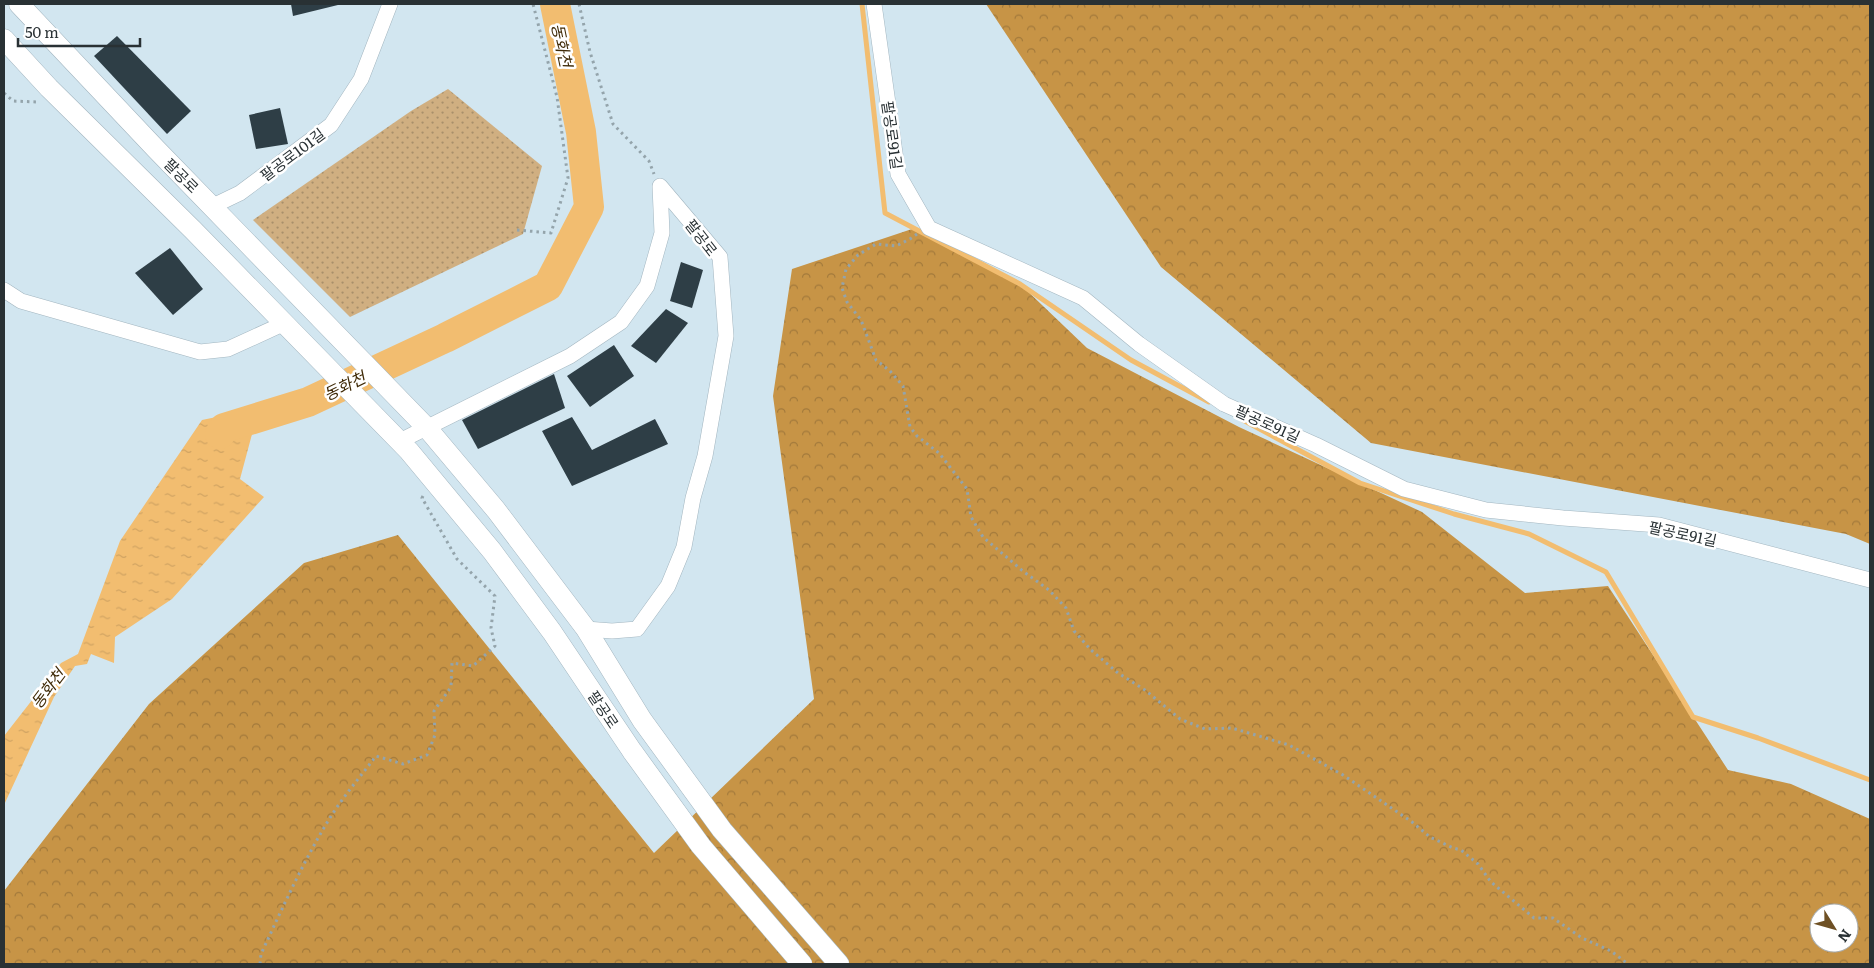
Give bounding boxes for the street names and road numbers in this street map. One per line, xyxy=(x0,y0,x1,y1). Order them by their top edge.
street label: 팔공로91길 xyxy=(877,99,909,171)
street label: 팔공로101길 xyxy=(255,122,329,186)
street label: 팔공로 xyxy=(159,152,205,198)
street label: 팔공로 xyxy=(680,214,724,260)
street label: 팔공로91길 xyxy=(1232,398,1304,448)
street label: 팔공로91길 xyxy=(1647,515,1719,551)
street label: 팔공로 xyxy=(583,685,625,733)

